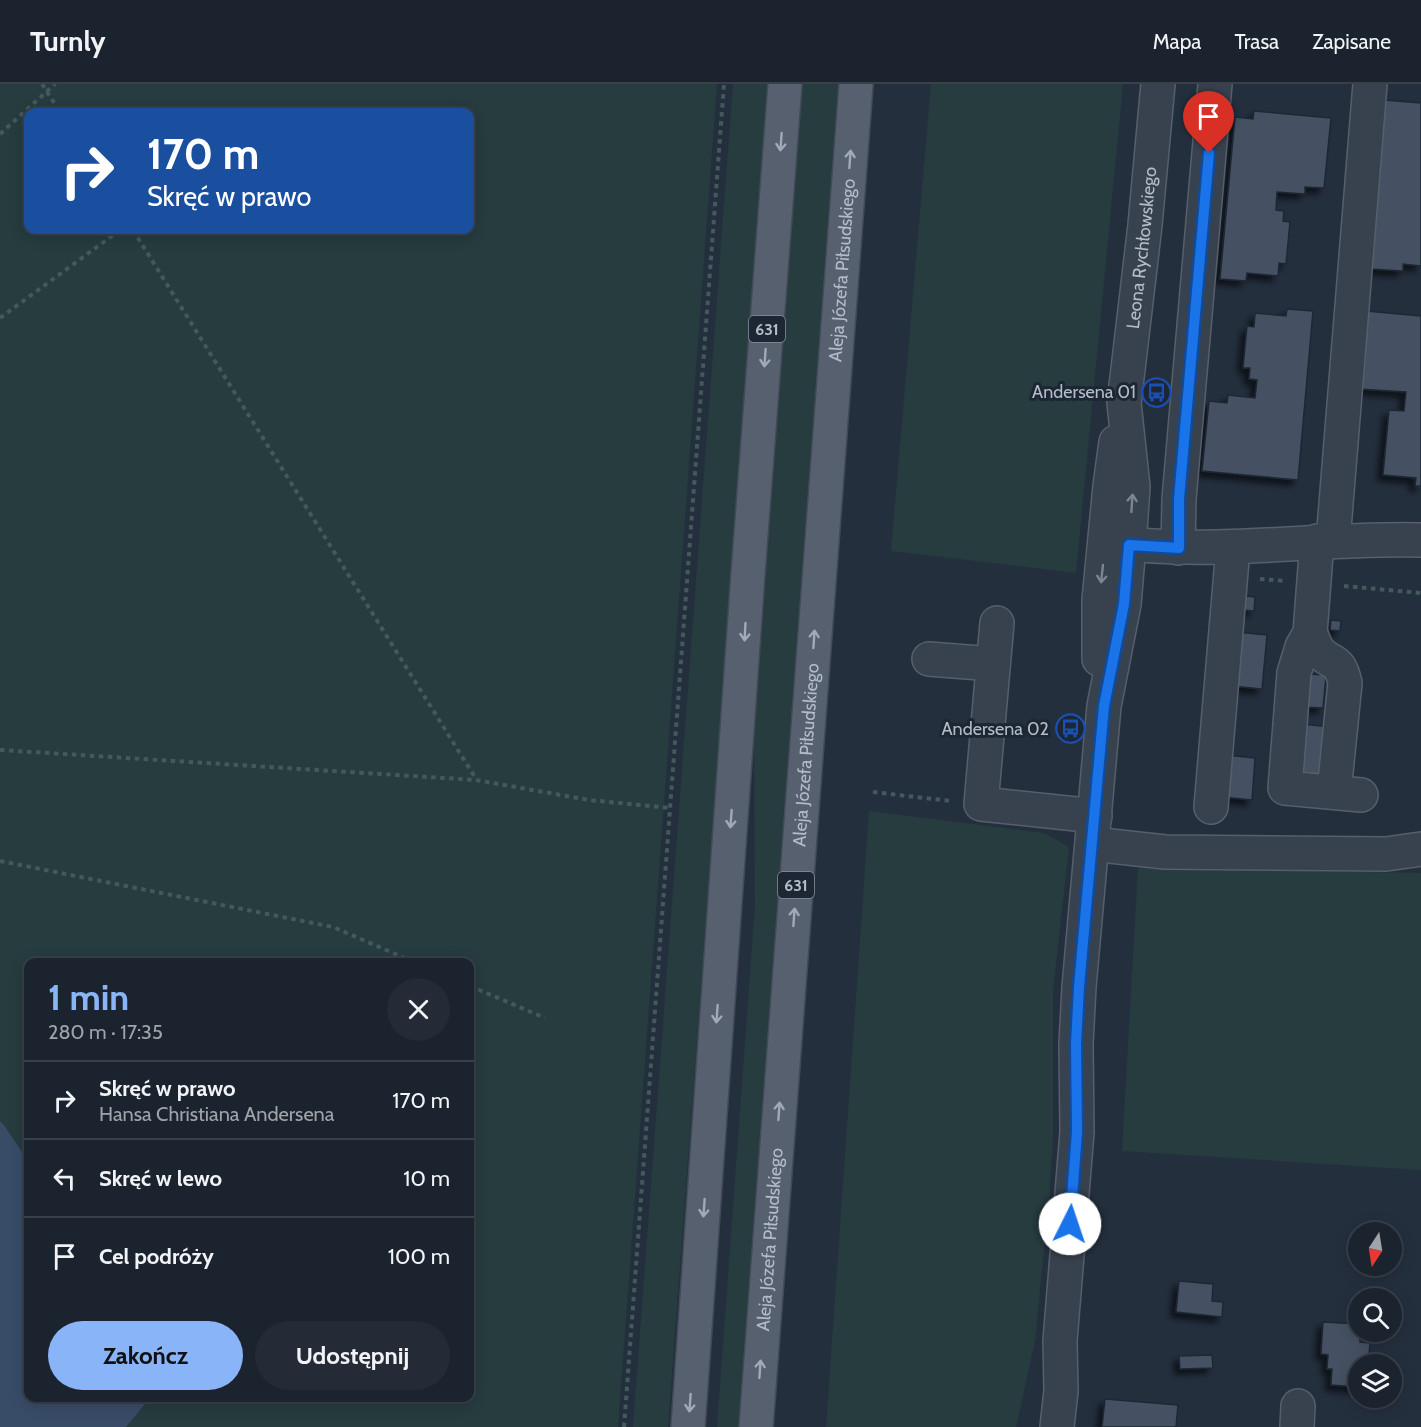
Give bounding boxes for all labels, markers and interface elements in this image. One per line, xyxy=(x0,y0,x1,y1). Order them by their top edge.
text: Turnly xyxy=(30,24,106,58)
text: Mapa xyxy=(1153,29,1201,54)
text: Trasa xyxy=(1234,29,1279,54)
text: Zapisane xyxy=(1312,29,1391,54)
pin xyxy=(1183,91,1234,153)
icon: arrive xyxy=(1192,100,1225,133)
text: 170 m xyxy=(147,128,259,180)
icon: right xyxy=(48,132,126,210)
one-way arrow xyxy=(775,132,786,152)
one-way arrow xyxy=(845,149,856,169)
street label: Leona Rychłowskiego xyxy=(1122,166,1161,330)
street label: Aleja Józefa Piłsudskiego xyxy=(824,178,860,363)
text: Skręć w prawo xyxy=(147,180,311,213)
road number: 631 xyxy=(749,316,785,342)
one-way arrow xyxy=(759,347,770,367)
bus stop icon: Andersena 01 xyxy=(1141,376,1173,408)
place label: Andersena 01 xyxy=(1032,381,1136,403)
one-way arrow xyxy=(1127,493,1138,513)
one-way arrow xyxy=(1096,564,1107,583)
one-way arrow xyxy=(739,622,750,642)
one-way arrow xyxy=(809,629,820,649)
street label: Aleja Józefa Piłsudskiego xyxy=(788,662,824,847)
bus stop icon: Andersena 02 xyxy=(1054,713,1086,745)
place label: Andersena 02 xyxy=(942,718,1049,740)
one-way arrow xyxy=(725,809,736,829)
road number: 631 xyxy=(778,872,814,898)
one-way arrow xyxy=(789,907,800,927)
text: 1 min xyxy=(48,975,129,1019)
button: close xyxy=(387,978,450,1041)
one-way arrow xyxy=(712,1003,723,1023)
text: 280 m · 17:35 xyxy=(48,1020,163,1044)
text: Skręć w prawo xyxy=(99,1075,236,1102)
icon: right xyxy=(48,1084,81,1117)
text: 170 m xyxy=(392,1087,450,1114)
text: Hansa Christiana Andersena xyxy=(99,1102,334,1126)
one-way arrow xyxy=(774,1102,785,1122)
street label: Aleja Józefa Piłsudskiego xyxy=(752,1147,788,1332)
icon: left xyxy=(48,1162,81,1195)
text: Skręć w lewo xyxy=(99,1165,222,1192)
text: 10 m xyxy=(403,1165,450,1192)
position arrow xyxy=(1038,1192,1102,1256)
one-way arrow xyxy=(698,1198,709,1218)
north arrow xyxy=(1348,1222,1402,1276)
map controls xyxy=(1348,1222,1402,1408)
icon: arrive xyxy=(48,1240,81,1273)
text: Cel podróży xyxy=(99,1243,214,1270)
text: 100 m xyxy=(388,1243,450,1270)
button: search xyxy=(1348,1288,1402,1342)
button: Zakończ xyxy=(48,1321,243,1390)
button: Udostępnij xyxy=(255,1321,450,1390)
button: layers xyxy=(1348,1354,1402,1408)
one-way arrow xyxy=(755,1359,766,1379)
one-way arrow xyxy=(684,1392,695,1412)

